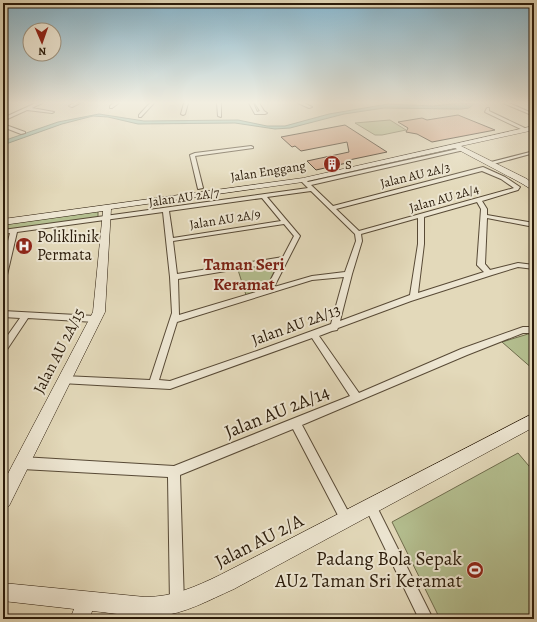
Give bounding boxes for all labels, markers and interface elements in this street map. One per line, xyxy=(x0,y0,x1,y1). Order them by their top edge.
north arrow xyxy=(22,22,62,62)
text: N xyxy=(38,44,47,59)
building icon: S xyxy=(322,154,342,174)
place label: S xyxy=(345,156,352,173)
street label: Jalan Enggang xyxy=(229,157,307,185)
street label: Jalan AU 2A/3 xyxy=(378,158,452,192)
street label: Jalan AU 2A/4 xyxy=(407,180,481,216)
street label: Jalan AU 2A/7 xyxy=(148,184,221,210)
street label: Jalan AU 2A/9 xyxy=(188,205,262,233)
place label: Poliklinik Permata xyxy=(37,226,99,266)
hospital icon: Poliklinik Permata xyxy=(14,236,34,256)
district label: Taman Seri Keramat xyxy=(204,253,284,296)
street label: Jalan AU 2A/13 xyxy=(248,299,344,351)
street label: Jalan AU 2A/15 xyxy=(28,304,90,398)
street label: Jalan AU 2A/14 xyxy=(221,379,334,445)
street label: Jalan AU 2/A xyxy=(210,507,309,574)
place label: Padang Bola Sepak AU2 Taman Sri Keramat xyxy=(274,546,463,594)
sports icon: Padang Bola Sepak AU2 Taman Sri Keramat xyxy=(465,560,485,580)

